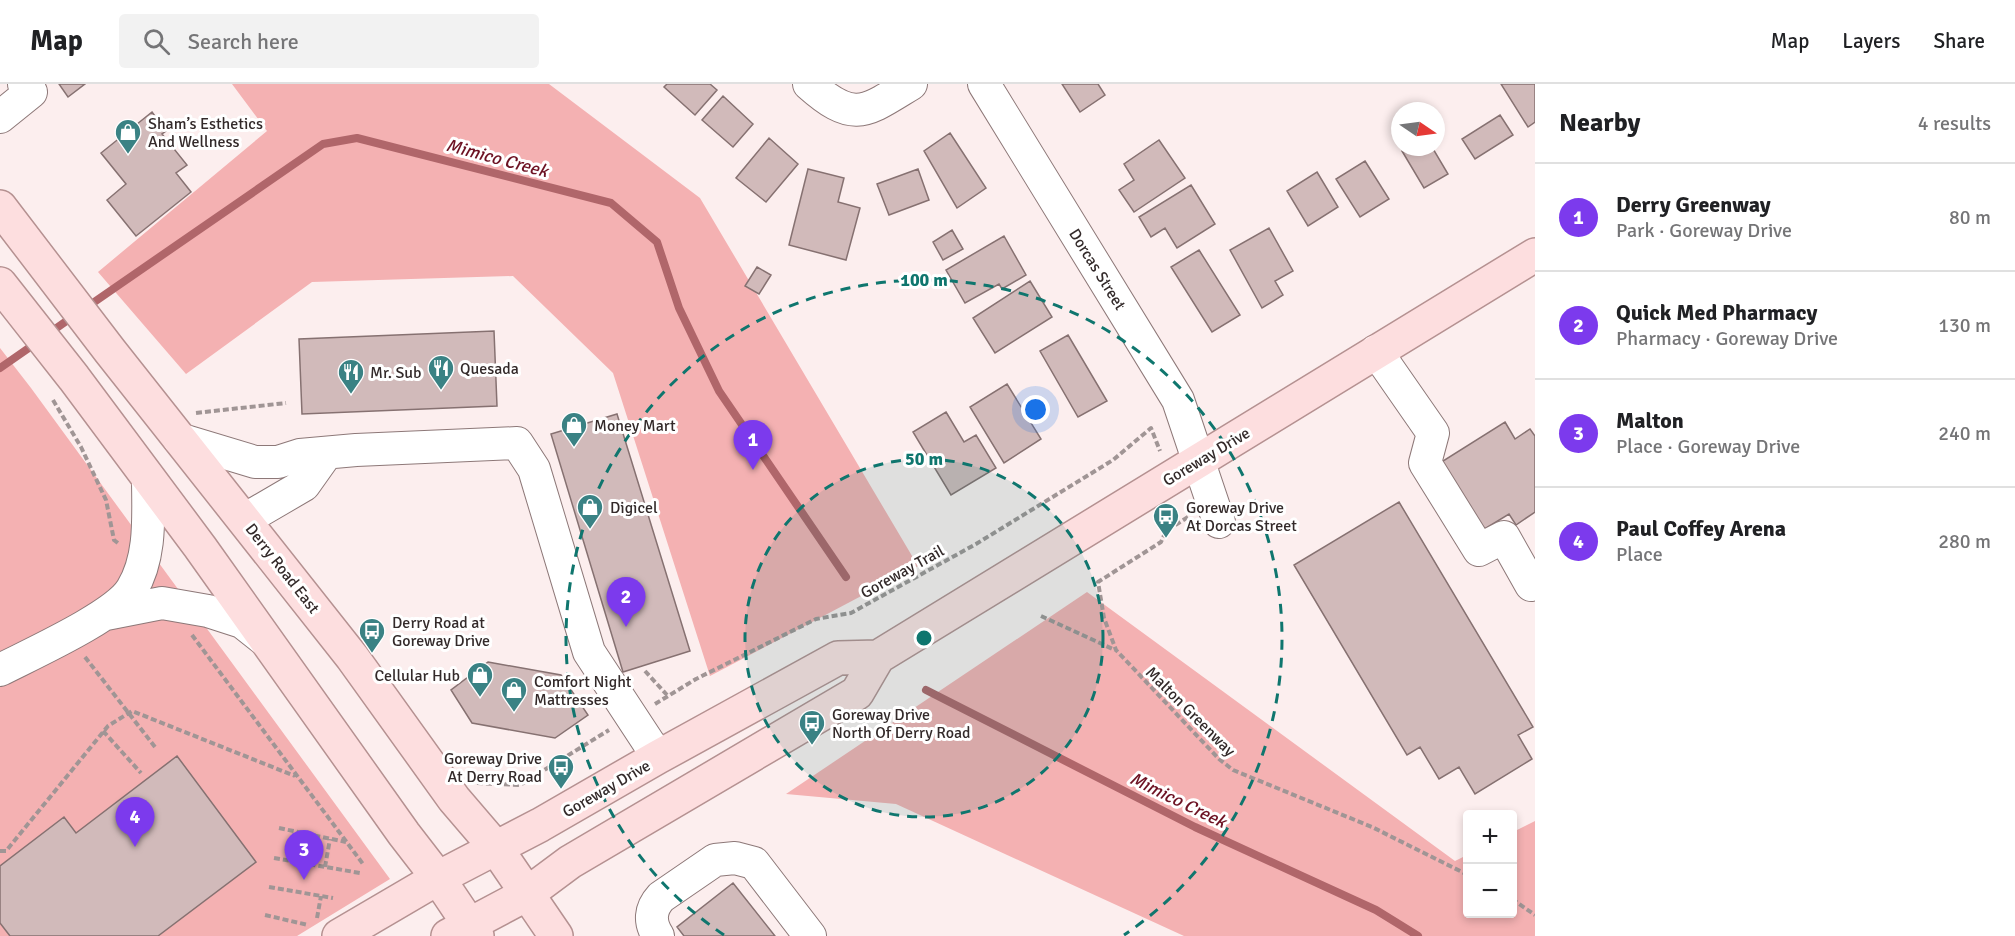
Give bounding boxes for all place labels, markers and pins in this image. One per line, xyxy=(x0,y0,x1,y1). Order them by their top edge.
place label: Sham’s Esthetics And Wellness xyxy=(148,114,263,152)
shop icon: Sham’s Esthetics And Wellness xyxy=(113,117,143,155)
restaurant icon: Quesada xyxy=(426,353,456,391)
restaurant icon: Mr. Sub xyxy=(336,357,366,395)
place label: Quesada xyxy=(460,359,519,379)
place label: Mr. Sub xyxy=(370,363,422,383)
shop icon: Money Mart xyxy=(559,410,589,448)
place label: Money Mart xyxy=(594,416,676,436)
pin: 1 xyxy=(734,420,772,470)
shop icon: Digicel xyxy=(575,492,605,530)
place label: Digicel xyxy=(610,498,658,518)
place label: Goreway Drive At Dorcas Street xyxy=(1186,498,1297,536)
bus stop icon: Goreway Drive At Dorcas Street xyxy=(1151,501,1181,539)
pin: 2 xyxy=(606,578,646,627)
place label: Derry Road at Goreway Drive xyxy=(392,613,490,651)
bus stop icon: Derry Road at Goreway Drive xyxy=(357,616,387,654)
centre of rings xyxy=(914,628,934,648)
shop icon: Cellular Hub xyxy=(465,660,495,698)
place label: Cellular Hub xyxy=(374,666,460,686)
place label: Comfort Night Mattresses xyxy=(534,672,632,710)
shop icon: Comfort Night Mattresses xyxy=(499,675,529,713)
place label: Goreway Drive North Of Derry Road xyxy=(832,705,971,743)
bus stop icon: Goreway Drive North Of Derry Road xyxy=(797,708,827,746)
place label: Goreway Drive At Derry Road xyxy=(444,749,542,787)
bus stop icon: Goreway Drive At Derry Road xyxy=(546,752,576,790)
pin: 4 xyxy=(116,798,154,847)
pin: 3 xyxy=(284,830,324,880)

